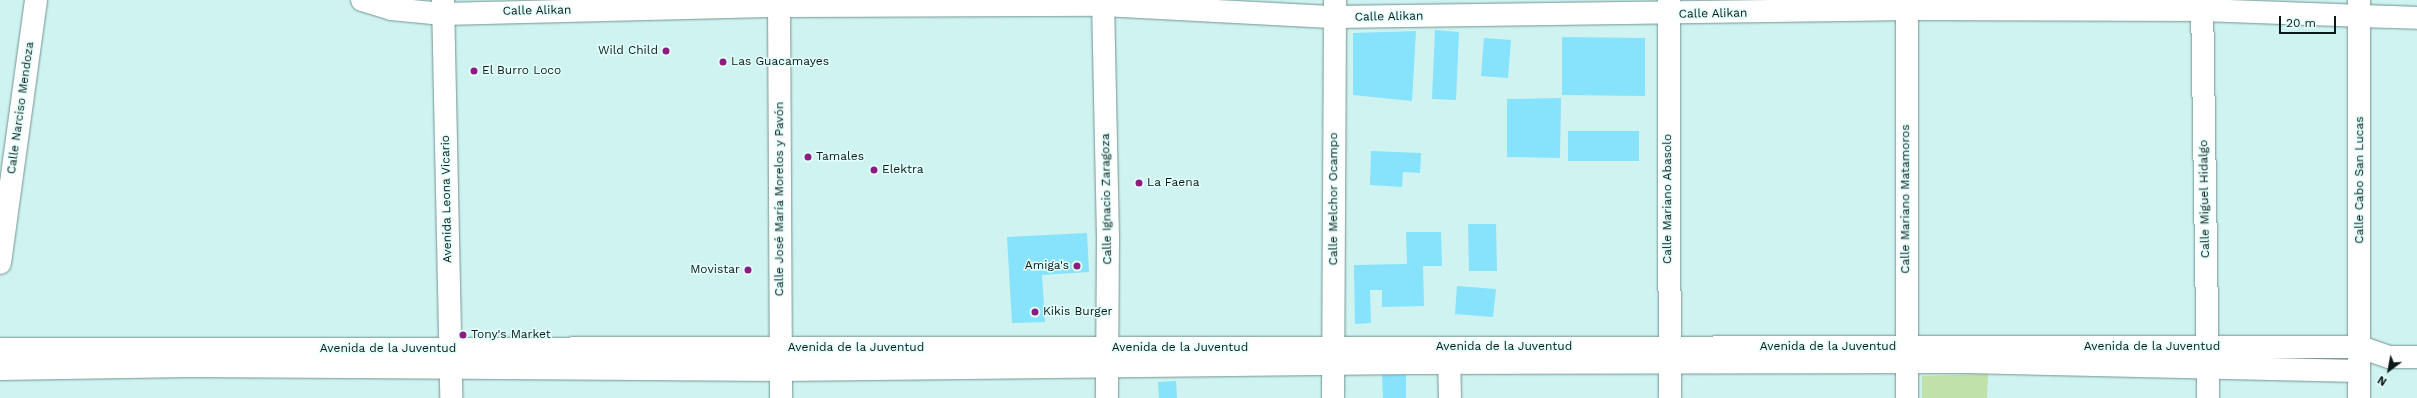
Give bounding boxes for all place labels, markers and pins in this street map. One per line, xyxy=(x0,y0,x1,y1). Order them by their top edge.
place label: Wild Child xyxy=(598,44,658,58)
marker: Wild Child xyxy=(661,46,671,56)
place label: Las Guacamayes xyxy=(731,55,829,69)
marker: Las Guacamayes xyxy=(718,57,728,67)
place label: El Burro Loco xyxy=(482,64,562,78)
marker: El Burro Loco xyxy=(469,66,479,76)
place label: Tamales xyxy=(816,150,864,164)
marker: Tamales xyxy=(803,152,813,162)
place label: Elektra xyxy=(882,163,924,177)
marker: Elektra xyxy=(869,165,879,175)
place label: La Faena xyxy=(1147,176,1200,190)
marker: La Faena xyxy=(1134,178,1144,188)
place label: Amiga's xyxy=(1025,259,1069,273)
marker: Amiga's xyxy=(1072,261,1082,271)
place label: Movistar xyxy=(690,263,740,277)
marker: Movistar xyxy=(743,265,753,275)
place label: Kikis Burger xyxy=(1043,305,1113,319)
marker: Kikis Burger xyxy=(1030,307,1040,317)
place label: Tony's Market xyxy=(471,328,551,342)
marker: Tony's Market xyxy=(458,330,468,340)

